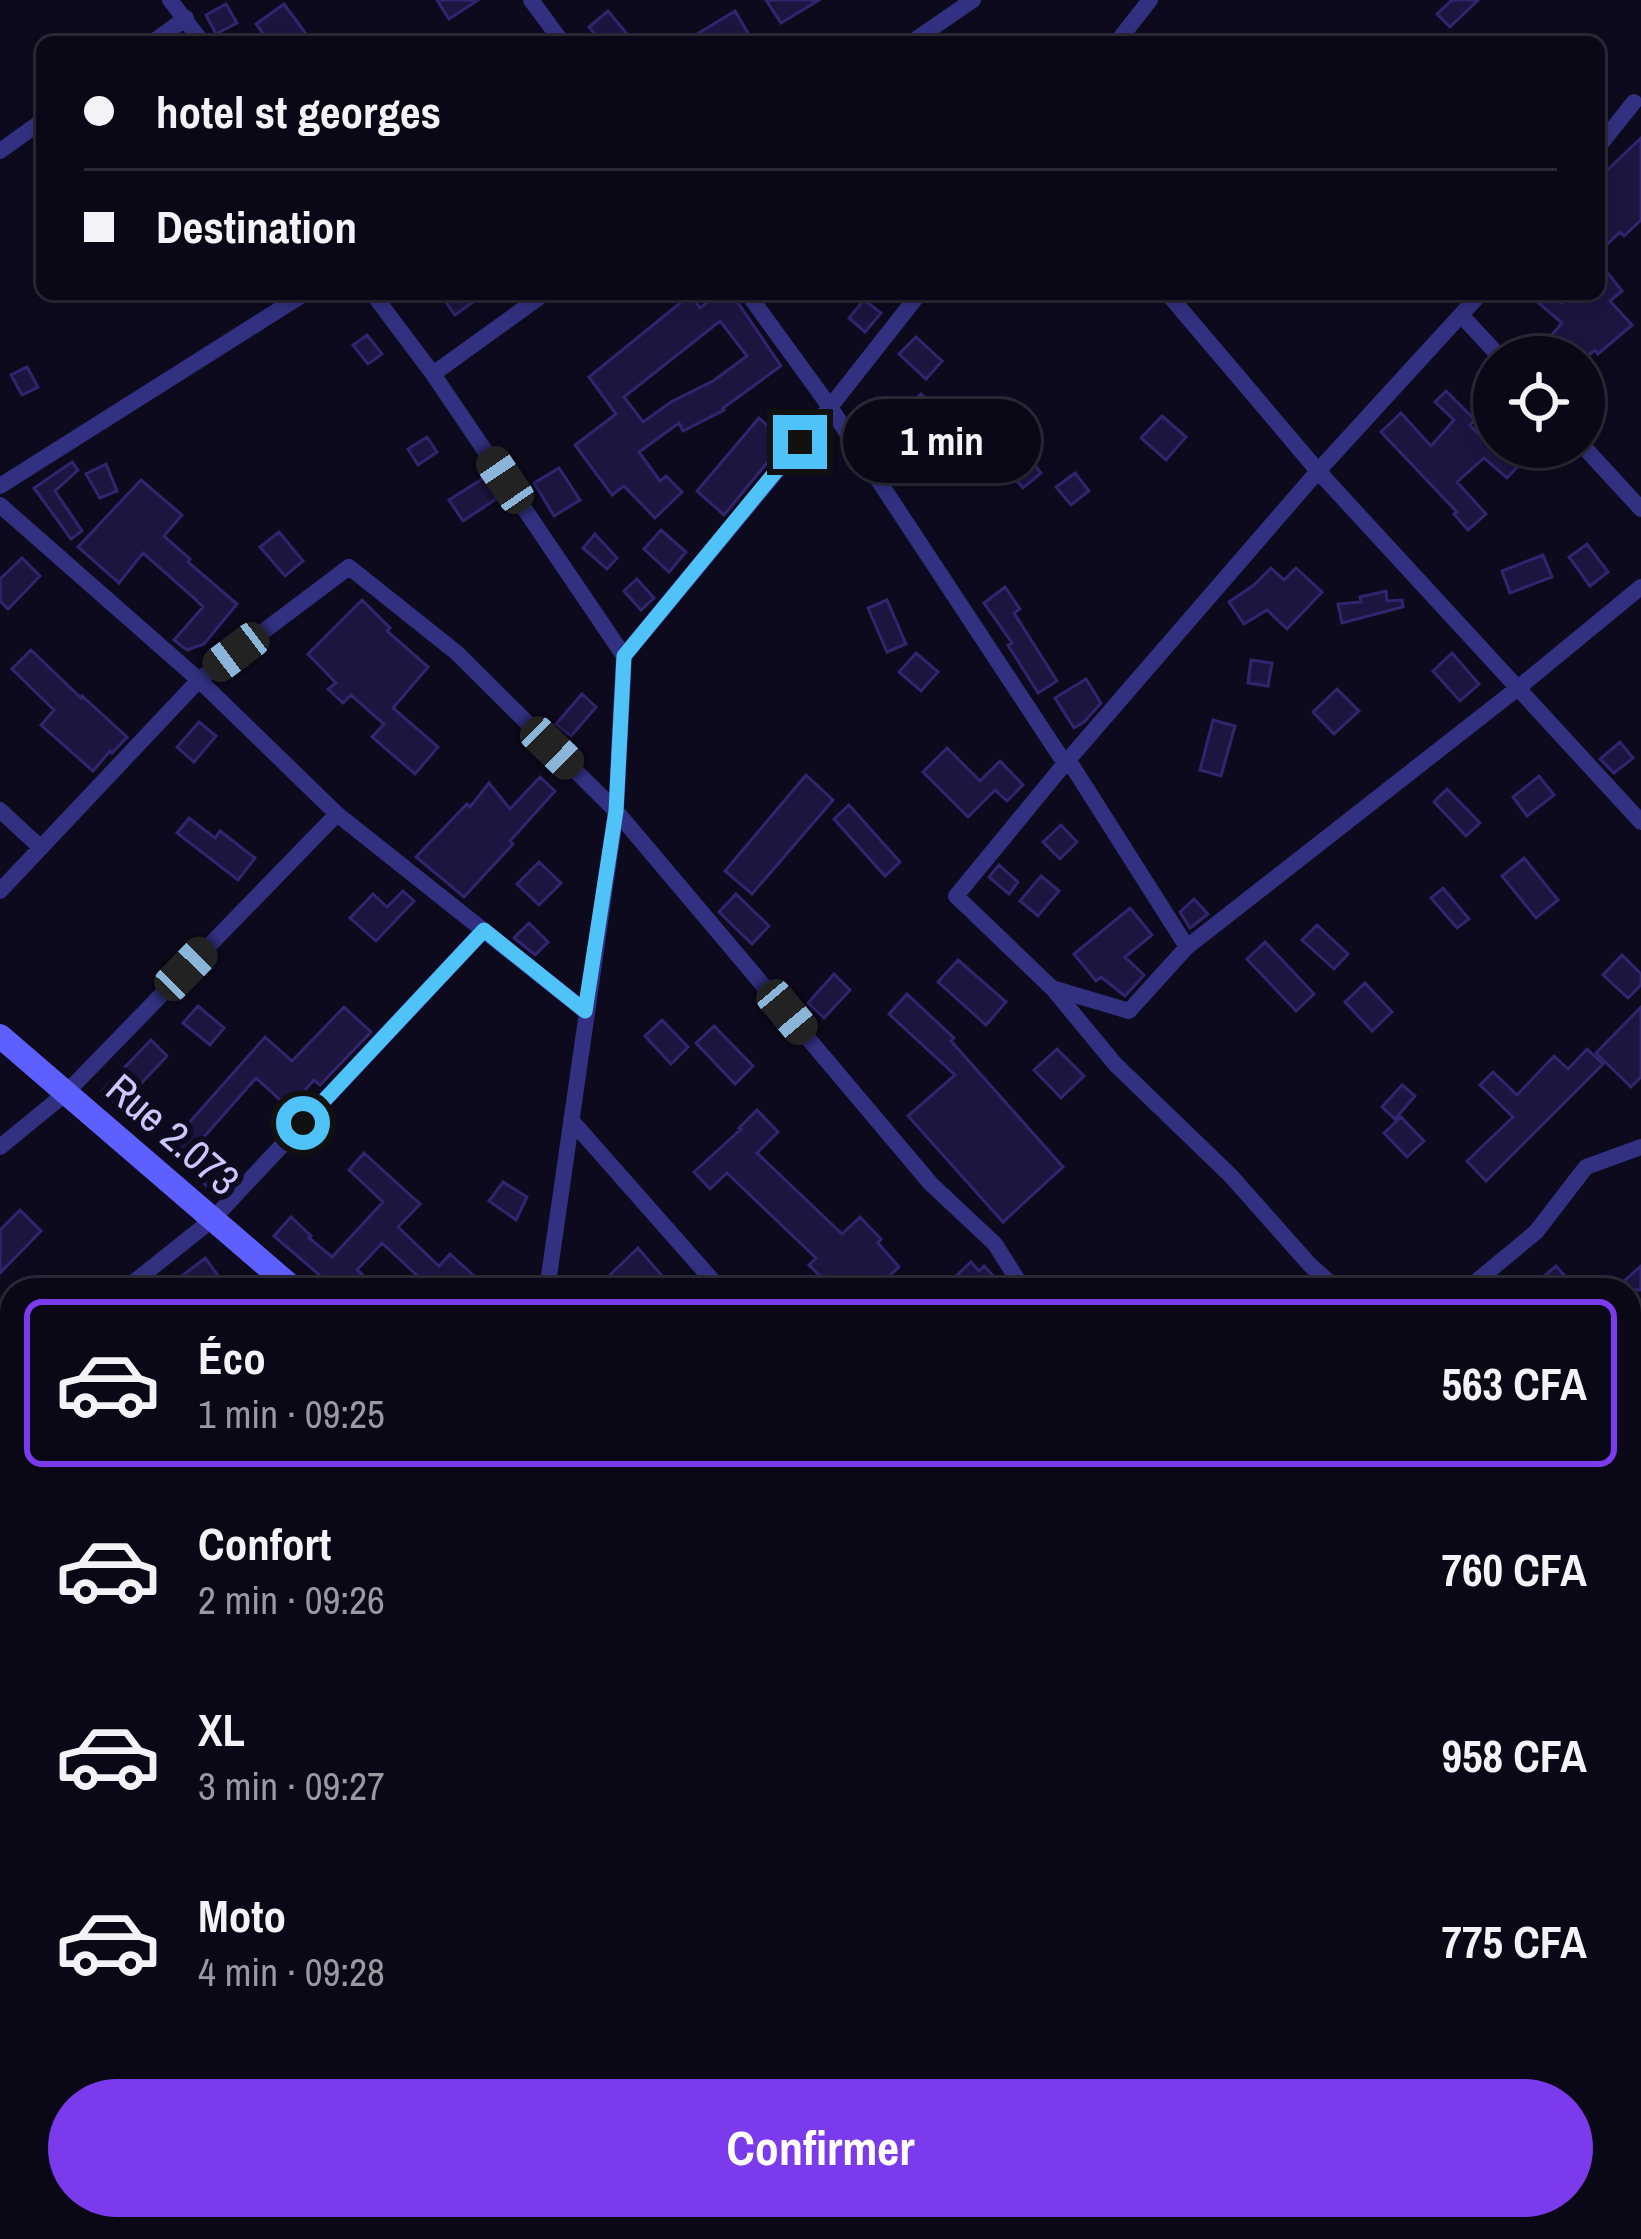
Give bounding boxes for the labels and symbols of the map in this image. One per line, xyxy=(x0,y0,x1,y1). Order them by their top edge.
callout: 1 min xyxy=(842,400,1040,484)
route end xyxy=(773,415,827,469)
car xyxy=(470,440,540,520)
car xyxy=(196,616,276,688)
car xyxy=(514,710,590,786)
car xyxy=(148,931,224,1007)
car xyxy=(750,973,824,1051)
street label: Rue 2.073 xyxy=(95,1061,251,1207)
route start xyxy=(276,1096,330,1150)

